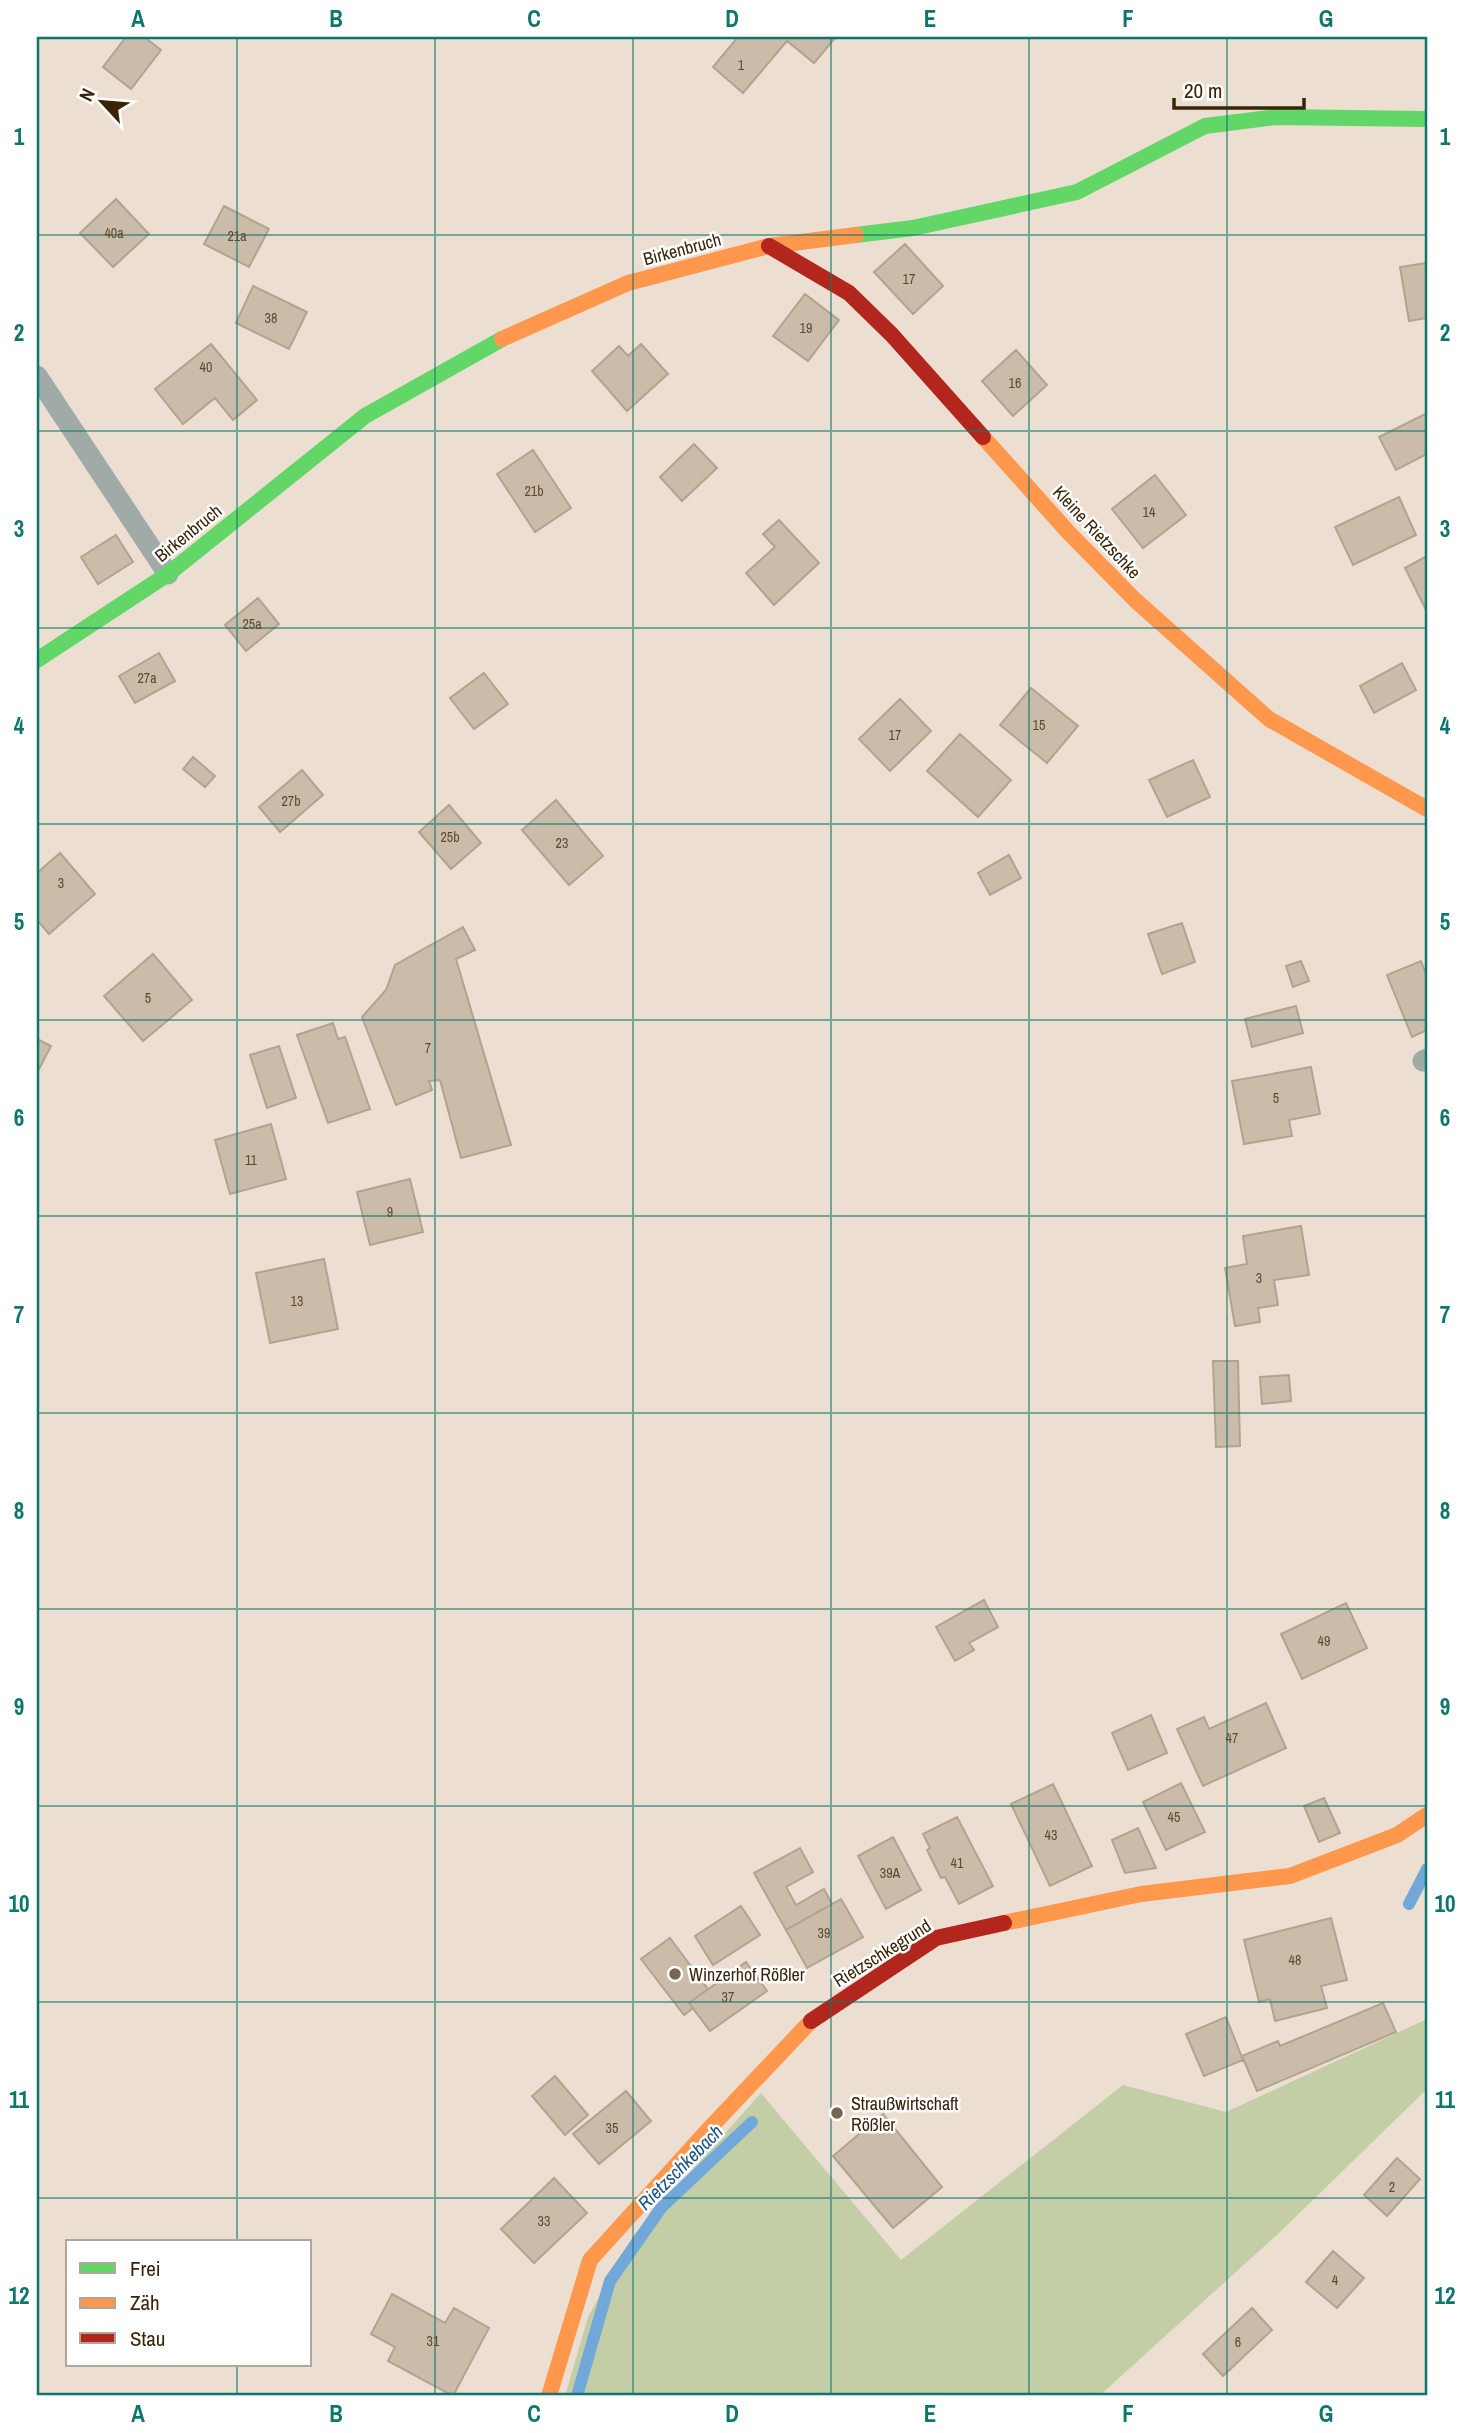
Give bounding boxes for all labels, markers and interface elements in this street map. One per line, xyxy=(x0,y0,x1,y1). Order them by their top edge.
text: A xyxy=(131,3,145,34)
text: B xyxy=(329,3,343,34)
text: C xyxy=(527,3,541,34)
text: D xyxy=(725,3,739,34)
text: E xyxy=(924,3,936,34)
text: F xyxy=(1122,3,1134,34)
text: G xyxy=(1319,3,1333,34)
house number: 1 xyxy=(738,56,745,74)
north arrow xyxy=(66,66,136,136)
scale bar xyxy=(1174,66,1303,110)
text: 20 m xyxy=(1184,76,1222,105)
text: N xyxy=(73,84,101,105)
text: 1 xyxy=(14,121,25,152)
text: 1 xyxy=(1440,121,1451,152)
house number: 40a xyxy=(104,224,124,242)
house number: 21a xyxy=(227,227,247,245)
street label: Birkenbruch xyxy=(640,227,724,271)
house number: 17 xyxy=(903,270,915,288)
house number: 38 xyxy=(265,309,277,327)
text: 2 xyxy=(14,317,24,348)
text: 2 xyxy=(1440,317,1450,348)
house number: 19 xyxy=(800,319,812,337)
house number: 40 xyxy=(200,358,212,376)
house number: 16 xyxy=(1009,374,1021,392)
street label: Kleine Rietzschke xyxy=(1047,480,1147,584)
house number: 21b xyxy=(524,482,544,500)
street label: Birkenbruch xyxy=(149,498,227,568)
house number: 14 xyxy=(1143,503,1156,521)
text: 3 xyxy=(14,513,24,544)
text: 3 xyxy=(1440,513,1450,544)
house number: 25a xyxy=(242,615,262,633)
house number: 27a xyxy=(137,669,157,687)
text: 4 xyxy=(14,710,25,741)
text: 4 xyxy=(1440,710,1451,741)
house number: 15 xyxy=(1033,716,1045,734)
house number: 17 xyxy=(889,726,901,744)
house number: 27b xyxy=(281,792,301,810)
house number: 25b xyxy=(440,828,460,846)
house number: 23 xyxy=(556,834,568,852)
house number: 3 xyxy=(58,874,64,892)
text: 5 xyxy=(14,906,24,937)
text: 5 xyxy=(1440,906,1450,937)
house number: 5 xyxy=(145,989,151,1007)
house number: 7 xyxy=(425,1039,431,1057)
house number: 5 xyxy=(1273,1089,1279,1107)
text: 6 xyxy=(14,1102,24,1133)
text: 6 xyxy=(1440,1102,1450,1133)
house number: 11 xyxy=(245,1151,258,1169)
house number: 9 xyxy=(387,1203,393,1221)
house number: 3 xyxy=(1256,1269,1262,1287)
house number: 13 xyxy=(291,1292,303,1310)
text: 7 xyxy=(14,1299,24,1330)
text: 7 xyxy=(1440,1299,1450,1330)
text: 8 xyxy=(14,1495,24,1526)
text: 8 xyxy=(1440,1495,1450,1526)
house number: 49 xyxy=(1318,1632,1330,1650)
text: 9 xyxy=(14,1691,24,1722)
text: 9 xyxy=(1440,1691,1450,1722)
house number: 47 xyxy=(1226,1729,1238,1747)
house number: 45 xyxy=(1168,1808,1180,1826)
house number: 43 xyxy=(1045,1826,1057,1844)
house number: 41 xyxy=(951,1854,964,1872)
house number: 39A xyxy=(880,1864,901,1882)
text: 10 xyxy=(9,1888,29,1919)
text: 10 xyxy=(1435,1888,1455,1919)
street label: Rietzschkegrund xyxy=(828,1913,936,1993)
house number: 39 xyxy=(818,1924,830,1942)
house number: 48 xyxy=(1289,1951,1301,1969)
place label: Winzerhof Rößler xyxy=(689,1962,805,1987)
marker: Winzerhof Rößler xyxy=(667,1966,683,1982)
house number: 37 xyxy=(722,1988,734,2006)
text: 11 xyxy=(9,2084,29,2115)
text: 11 xyxy=(1435,2084,1455,2115)
place label: Straußwirtschaft Rößler xyxy=(851,2091,958,2137)
marker: Straußwirtschaft Rößler xyxy=(829,2105,845,2121)
house number: 35 xyxy=(606,2119,618,2137)
water label: Rietzschkebach xyxy=(632,2119,728,2215)
house number: 2 xyxy=(1389,2178,1395,2196)
house number: 33 xyxy=(538,2212,550,2230)
legend xyxy=(66,2240,312,2366)
text: Frei xyxy=(130,2254,161,2283)
house number: 4 xyxy=(1332,2271,1339,2289)
text: 12 xyxy=(9,2280,29,2311)
text: 12 xyxy=(1435,2280,1455,2311)
text: Zäh xyxy=(130,2288,160,2317)
text: Stau xyxy=(130,2324,165,2353)
house number: 31 xyxy=(427,2332,440,2350)
house number: 6 xyxy=(1235,2333,1241,2351)
text: A xyxy=(131,2398,145,2429)
text: B xyxy=(329,2398,343,2429)
text: C xyxy=(527,2398,541,2429)
text: D xyxy=(725,2398,739,2429)
text: E xyxy=(924,2398,936,2429)
text: F xyxy=(1122,2398,1134,2429)
text: G xyxy=(1319,2398,1333,2429)

